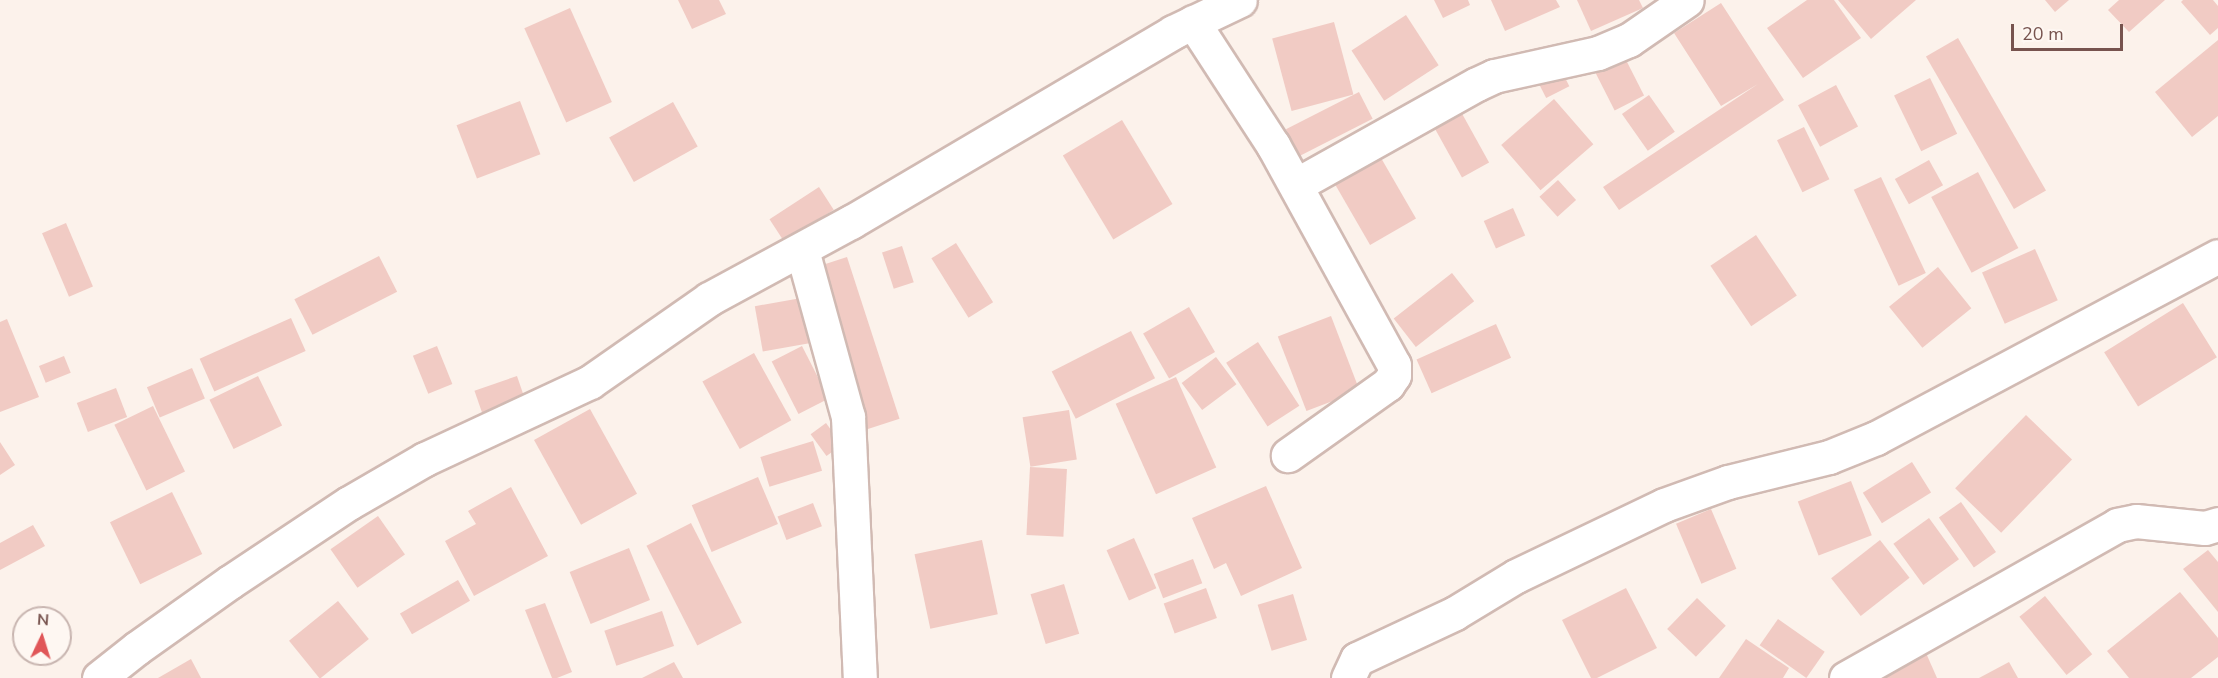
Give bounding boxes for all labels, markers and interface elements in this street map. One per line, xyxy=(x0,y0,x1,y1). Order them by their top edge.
scale bar xyxy=(2014,12,2126,50)
text: 20 m xyxy=(2022,22,2064,46)
north arrow xyxy=(12,606,72,666)
text: N xyxy=(36,609,50,631)

